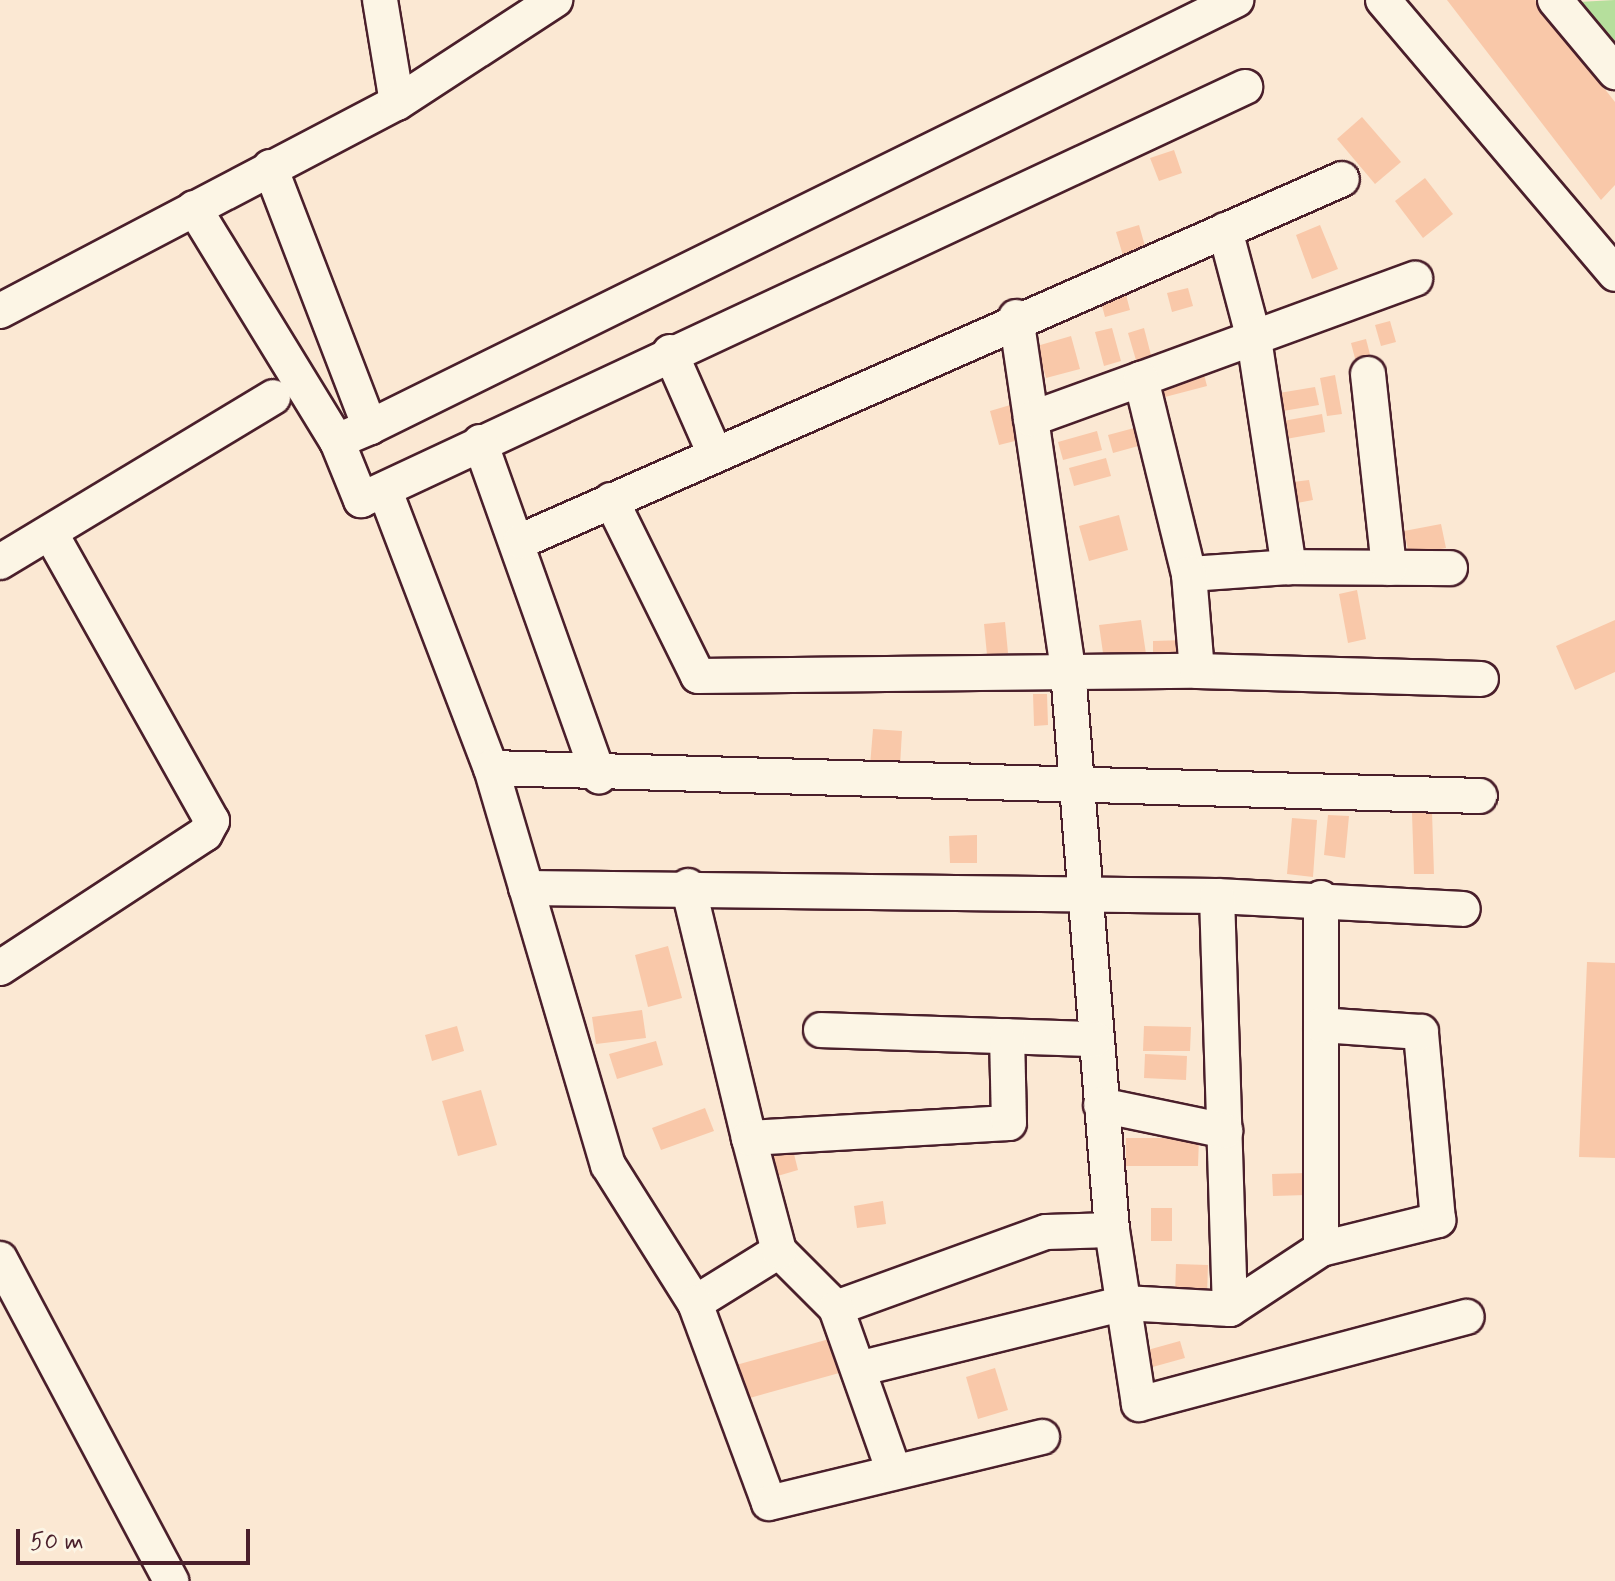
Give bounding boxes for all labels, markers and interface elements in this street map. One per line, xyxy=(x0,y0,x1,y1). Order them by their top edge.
scale bar xyxy=(20,1513,254,1563)
text: 50 m xyxy=(30,1527,84,1558)

